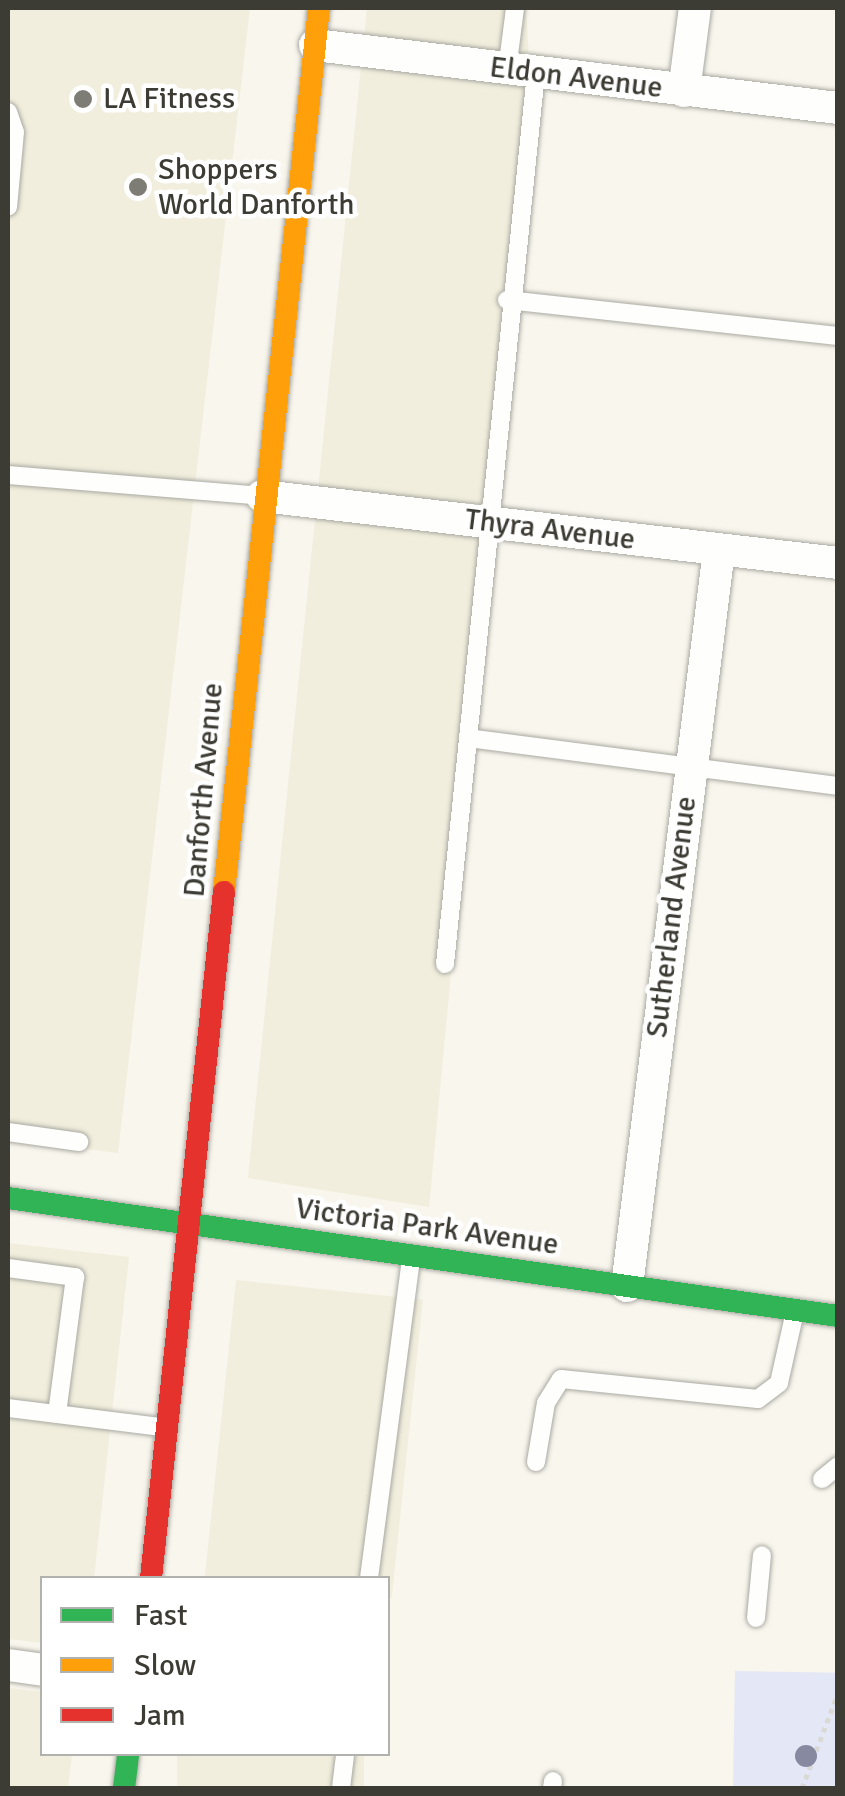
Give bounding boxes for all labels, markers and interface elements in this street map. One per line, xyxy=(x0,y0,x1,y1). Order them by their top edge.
street label: Eldon Avenue xyxy=(487,50,665,106)
place label: LA Fitness xyxy=(103,81,235,117)
marker: LA Fitness xyxy=(72,88,94,110)
place label: Shoppers World Danforth xyxy=(158,152,355,222)
marker: Shoppers World Danforth xyxy=(127,176,149,198)
street label: Thyra Avenue xyxy=(463,502,637,558)
street label: Danforth Avenue xyxy=(177,681,231,899)
street label: Sutherland Avenue xyxy=(639,794,705,1040)
street label: Victoria Park Avenue xyxy=(293,1191,561,1263)
legend xyxy=(40,1576,390,1756)
text: Fast xyxy=(134,1597,187,1634)
text: Slow xyxy=(134,1647,196,1684)
text: Jam xyxy=(134,1697,186,1734)

